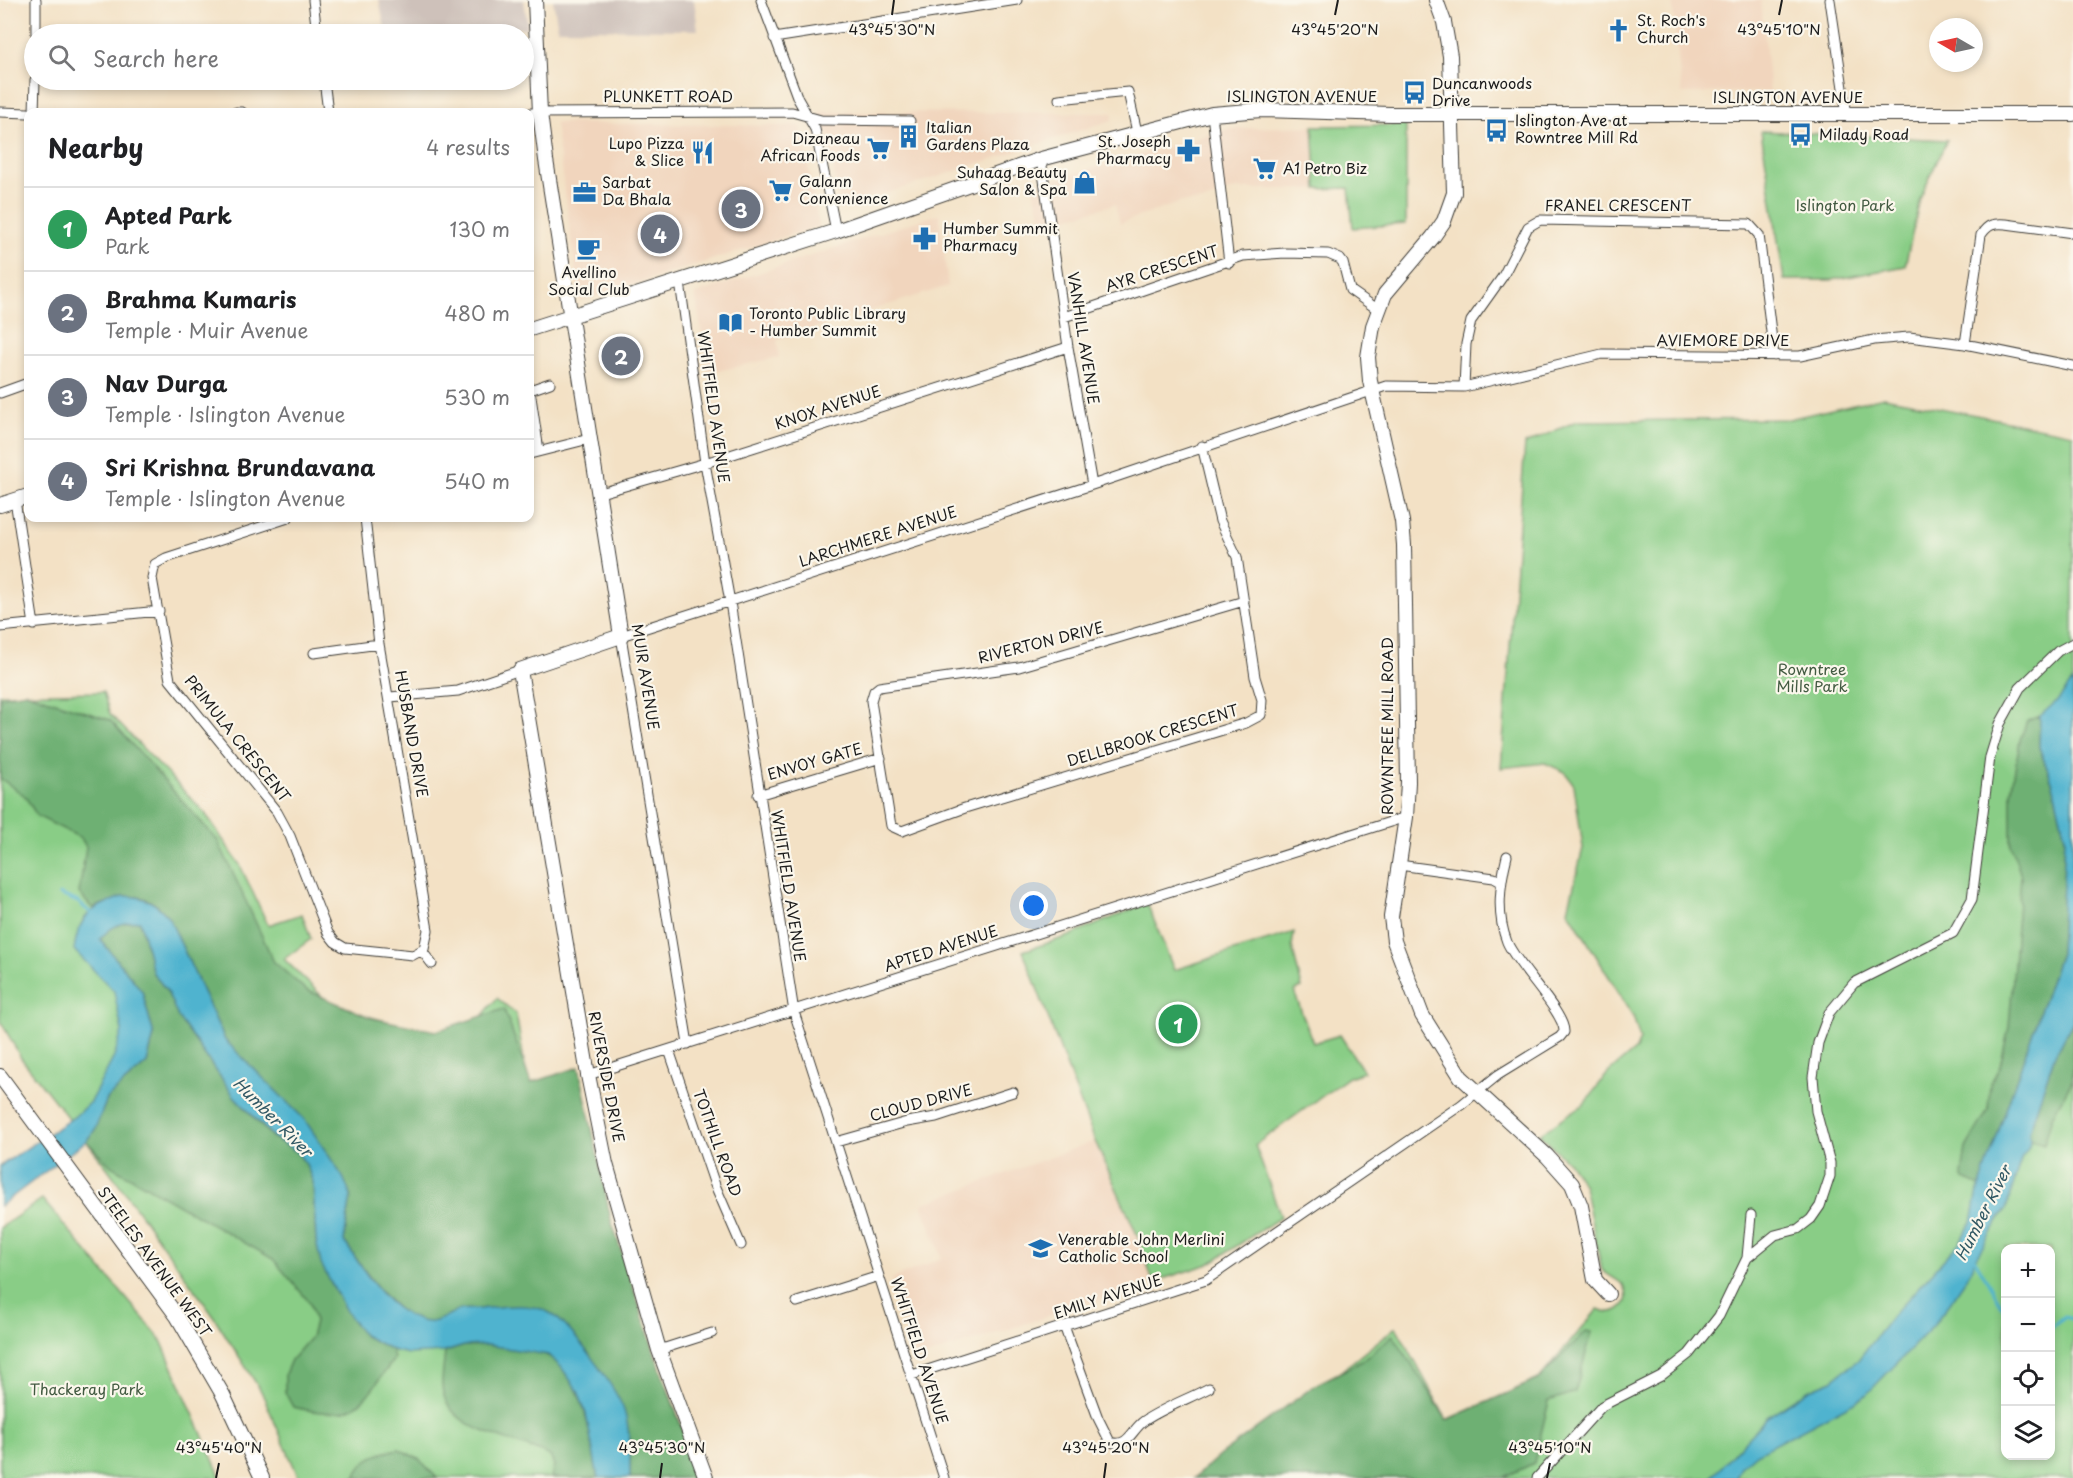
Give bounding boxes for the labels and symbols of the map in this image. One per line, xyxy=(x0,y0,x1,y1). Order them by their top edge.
place label: St. Roch's Church xyxy=(1637,8,1706,48)
text: 43°45'30"N xyxy=(849,17,935,40)
text: 43°45'20"N xyxy=(1291,17,1379,40)
church icon: St. Roch's Church xyxy=(1606,17,1632,43)
text: 43°45'10"N xyxy=(1737,17,1821,40)
north arrow xyxy=(1929,18,1983,72)
place label: Duncanwoods Drive xyxy=(1432,71,1532,111)
bus stop icon: Duncanwoods Drive xyxy=(1401,80,1427,106)
street label: PLUNKETT ROAD xyxy=(603,84,733,107)
street label: ISLINGTON AVENUE xyxy=(1227,84,1377,107)
street label: ISLINGTON AVENUE xyxy=(1713,85,1863,108)
place label: Islington Ave at Rowntree Mill Rd xyxy=(1515,108,1638,148)
place label: Italian Gardens Plaza xyxy=(926,115,1030,155)
bus stop icon: Islington Ave at Rowntree Mill Rd xyxy=(1484,117,1510,143)
bus stop icon: Milady Road xyxy=(1788,122,1814,148)
place label: Milady Road xyxy=(1819,122,1909,145)
building icon: Italian Gardens Plaza xyxy=(895,124,921,150)
place label: Dizaneau African Foods xyxy=(760,126,860,166)
place label: St. Joseph Pharmacy xyxy=(1096,129,1171,169)
place label: Lupo Pizza & Slice xyxy=(609,131,685,171)
supermarket icon: Dizaneau African Foods xyxy=(865,135,891,161)
pharmacy icon: St. Joseph Pharmacy xyxy=(1176,138,1202,164)
restaurant icon: Lupo Pizza & Slice xyxy=(689,140,715,166)
supermarket icon: A1 Petro Biz xyxy=(1252,156,1278,182)
place label: A1 Petro Biz xyxy=(1283,156,1367,179)
place label: Suhaag Beauty Salon & Spa xyxy=(957,160,1068,200)
place label: Galann Convenience xyxy=(799,169,888,209)
shop icon: Suhaag Beauty Salon & Spa xyxy=(1072,169,1098,195)
place label: Sarbat Da Bhala xyxy=(602,170,672,210)
supermarket icon: Galann Convenience xyxy=(768,178,794,204)
office icon: Sarbat Da Bhala xyxy=(571,179,597,205)
pin: 3 xyxy=(722,186,760,232)
street label: FRANEL CRESCENT xyxy=(1545,193,1692,216)
park label: Islington Park xyxy=(1796,193,1894,216)
pin: 4 xyxy=(640,212,680,256)
place label: Humber Summit Pharmacy xyxy=(943,216,1058,256)
pharmacy icon: Humber Summit Pharmacy xyxy=(912,225,938,251)
cafe icon: Avellino Social Club xyxy=(576,236,602,262)
street label: AYR CRESCENT xyxy=(1102,238,1222,297)
place label: Avellino Social Club xyxy=(548,260,630,300)
street label: VANHILL AVENUE xyxy=(1063,270,1106,406)
place label: Toronto Public Library - Humber Summit xyxy=(749,301,906,341)
library icon: Toronto Public Library - Humber Summit xyxy=(718,310,744,336)
street label: AVIEMORE DRIVE xyxy=(1656,328,1790,351)
street label: WHITFIELD AVENUE xyxy=(692,329,737,484)
pin: 2 xyxy=(602,334,640,378)
street label: KNOX AVENUE xyxy=(772,379,884,435)
street label: LARCHMERE AVENUE xyxy=(796,499,959,572)
street label: RIVERTON DRIVE xyxy=(975,615,1106,668)
street label: MUIR AVENUE xyxy=(627,622,666,732)
street label: ROWNTREE MILL ROAD xyxy=(1375,637,1398,815)
park label: Rowntree Mills Park xyxy=(1776,657,1848,697)
street label: HUSBAND DRIVE xyxy=(390,668,435,799)
street label: PRIMULA CRESCENT xyxy=(180,669,297,807)
street label: DELLBROOK CRESCENT xyxy=(1064,697,1242,772)
street label: ENVOY GATE xyxy=(764,736,865,785)
street label: WHITFIELD AVENUE xyxy=(766,808,813,963)
your location xyxy=(1019,891,1048,920)
street label: APTED AVENUE xyxy=(881,918,1000,977)
pin: 1 xyxy=(1158,1002,1198,1046)
street label: RIVERSIDE DRIVE xyxy=(583,1009,631,1144)
water label: Humber River xyxy=(229,1071,321,1163)
street label: CLOUD DRIVE xyxy=(867,1077,974,1126)
street label: TOTHILL ROAD xyxy=(688,1085,749,1200)
water label: Humber River xyxy=(1948,1158,2018,1264)
street label: STEELES AVENUE WEST xyxy=(93,1181,218,1342)
place label: Venerable John Merlini Catholic School xyxy=(1058,1227,1225,1267)
school or university icon: Venerable John Merlini Catholic School xyxy=(1027,1236,1053,1262)
street label: EMILY AVENUE xyxy=(1050,1267,1165,1324)
street label: WHITFIELD AVENUE xyxy=(886,1274,955,1427)
park label: Thackeray Park xyxy=(30,1377,144,1400)
text: 43°45'40"N xyxy=(176,1435,262,1458)
text: 43°45'30"N xyxy=(619,1435,705,1458)
text: 43°45'20"N xyxy=(1062,1435,1150,1458)
text: 43°45'10"N xyxy=(1508,1435,1592,1458)

